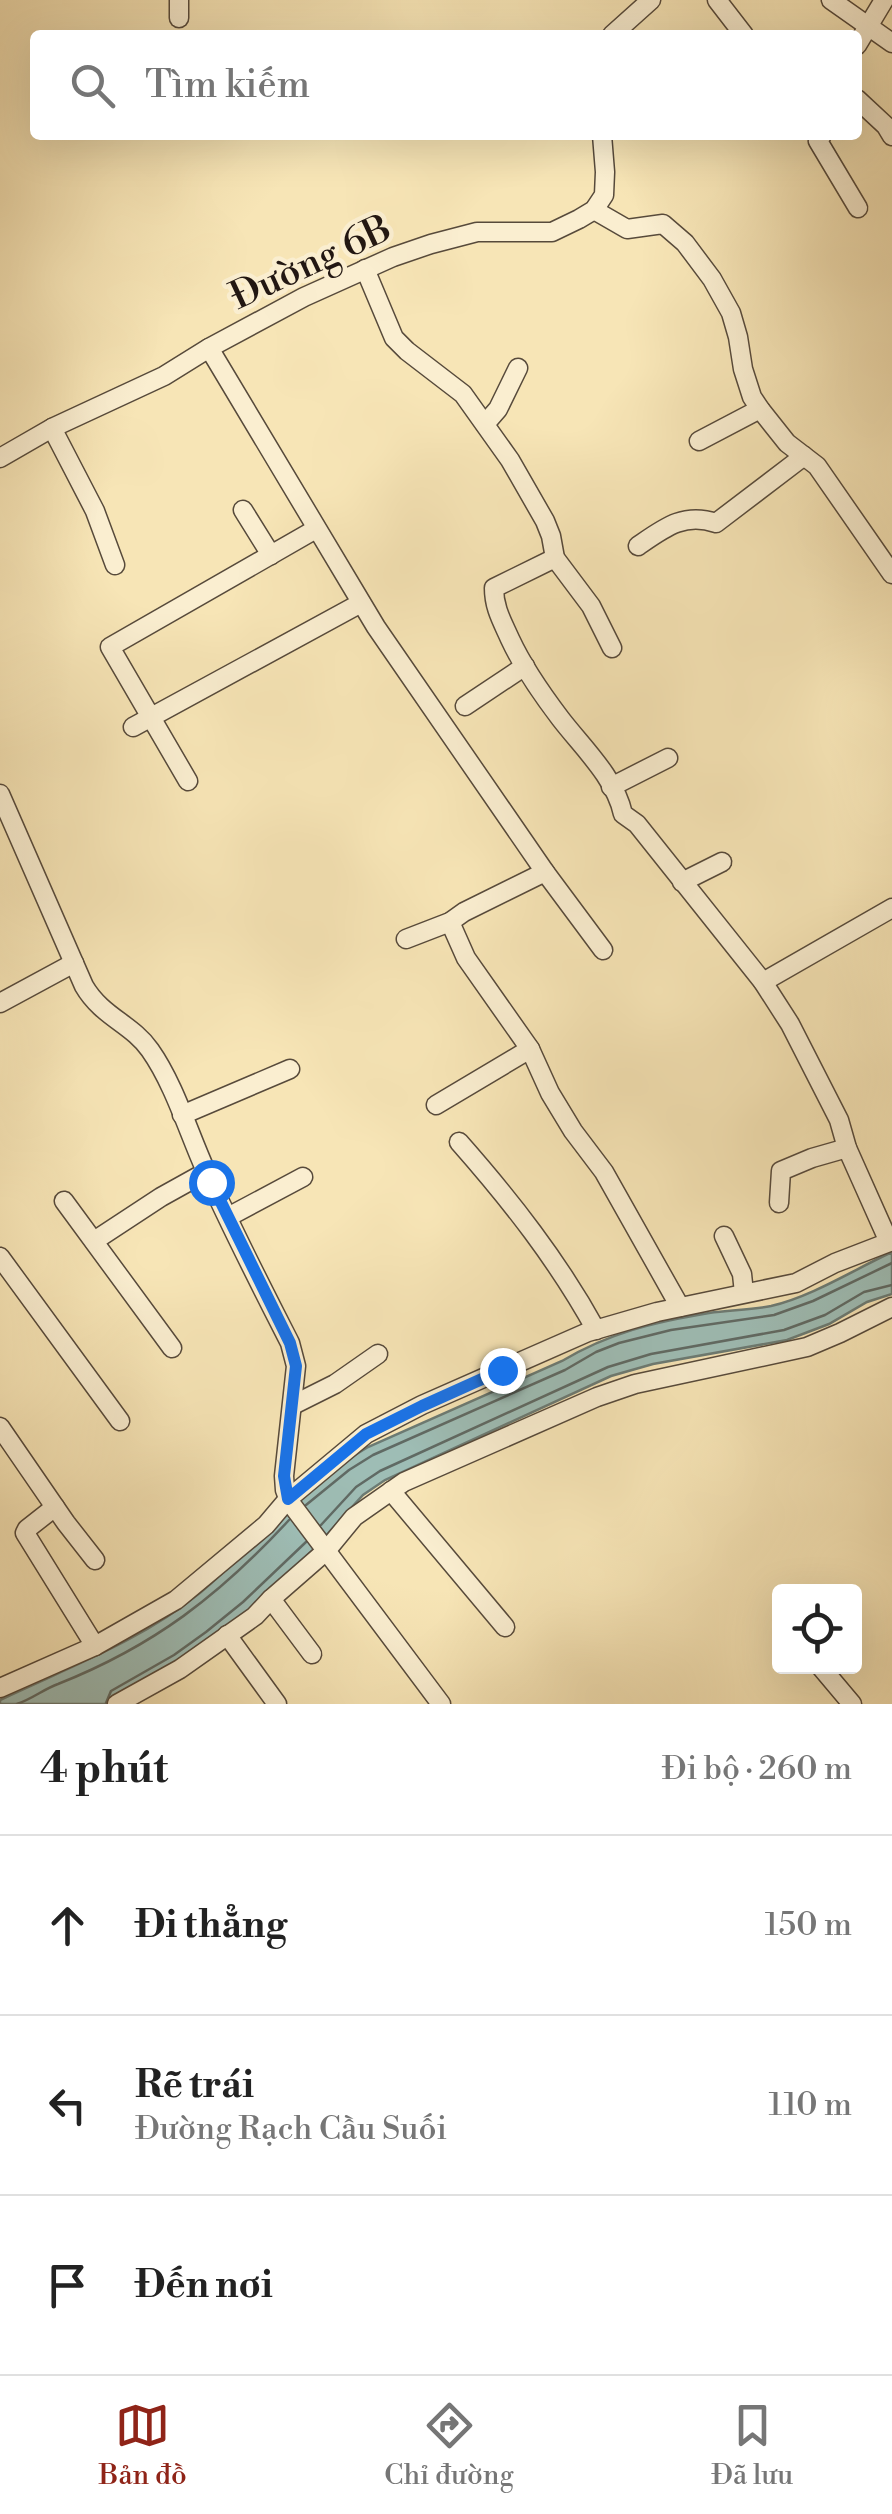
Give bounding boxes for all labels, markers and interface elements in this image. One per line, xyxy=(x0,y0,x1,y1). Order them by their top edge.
search box xyxy=(30,30,862,140)
icon: search xyxy=(65,58,120,113)
text: Tìm kiếm xyxy=(145,62,310,109)
street label: Đường 6B xyxy=(223,205,399,321)
route start xyxy=(189,1160,235,1206)
route end xyxy=(480,1348,526,1394)
map controls xyxy=(772,1584,862,1674)
button: locate xyxy=(772,1584,862,1674)
text: 4 phút xyxy=(40,1743,168,1796)
text: Đi bộ · 260 m xyxy=(662,1749,852,1789)
icon: ahead xyxy=(40,1898,95,1953)
text: Đi thẳng xyxy=(135,1902,287,1949)
text: 150 m xyxy=(765,1905,852,1945)
text: Rẽ trái xyxy=(135,2062,254,2109)
icon: left xyxy=(40,2078,95,2133)
text: 110 m xyxy=(769,2085,852,2125)
text: Đường Rạch Cầu Suối xyxy=(135,2109,447,2149)
icon: arrive xyxy=(40,2258,95,2313)
text: Đến nơi xyxy=(135,2262,273,2309)
tab: Bản đồ xyxy=(99,2398,187,2493)
tab: Chỉ đường xyxy=(384,2398,514,2493)
tab: Đã lưu xyxy=(711,2398,793,2493)

